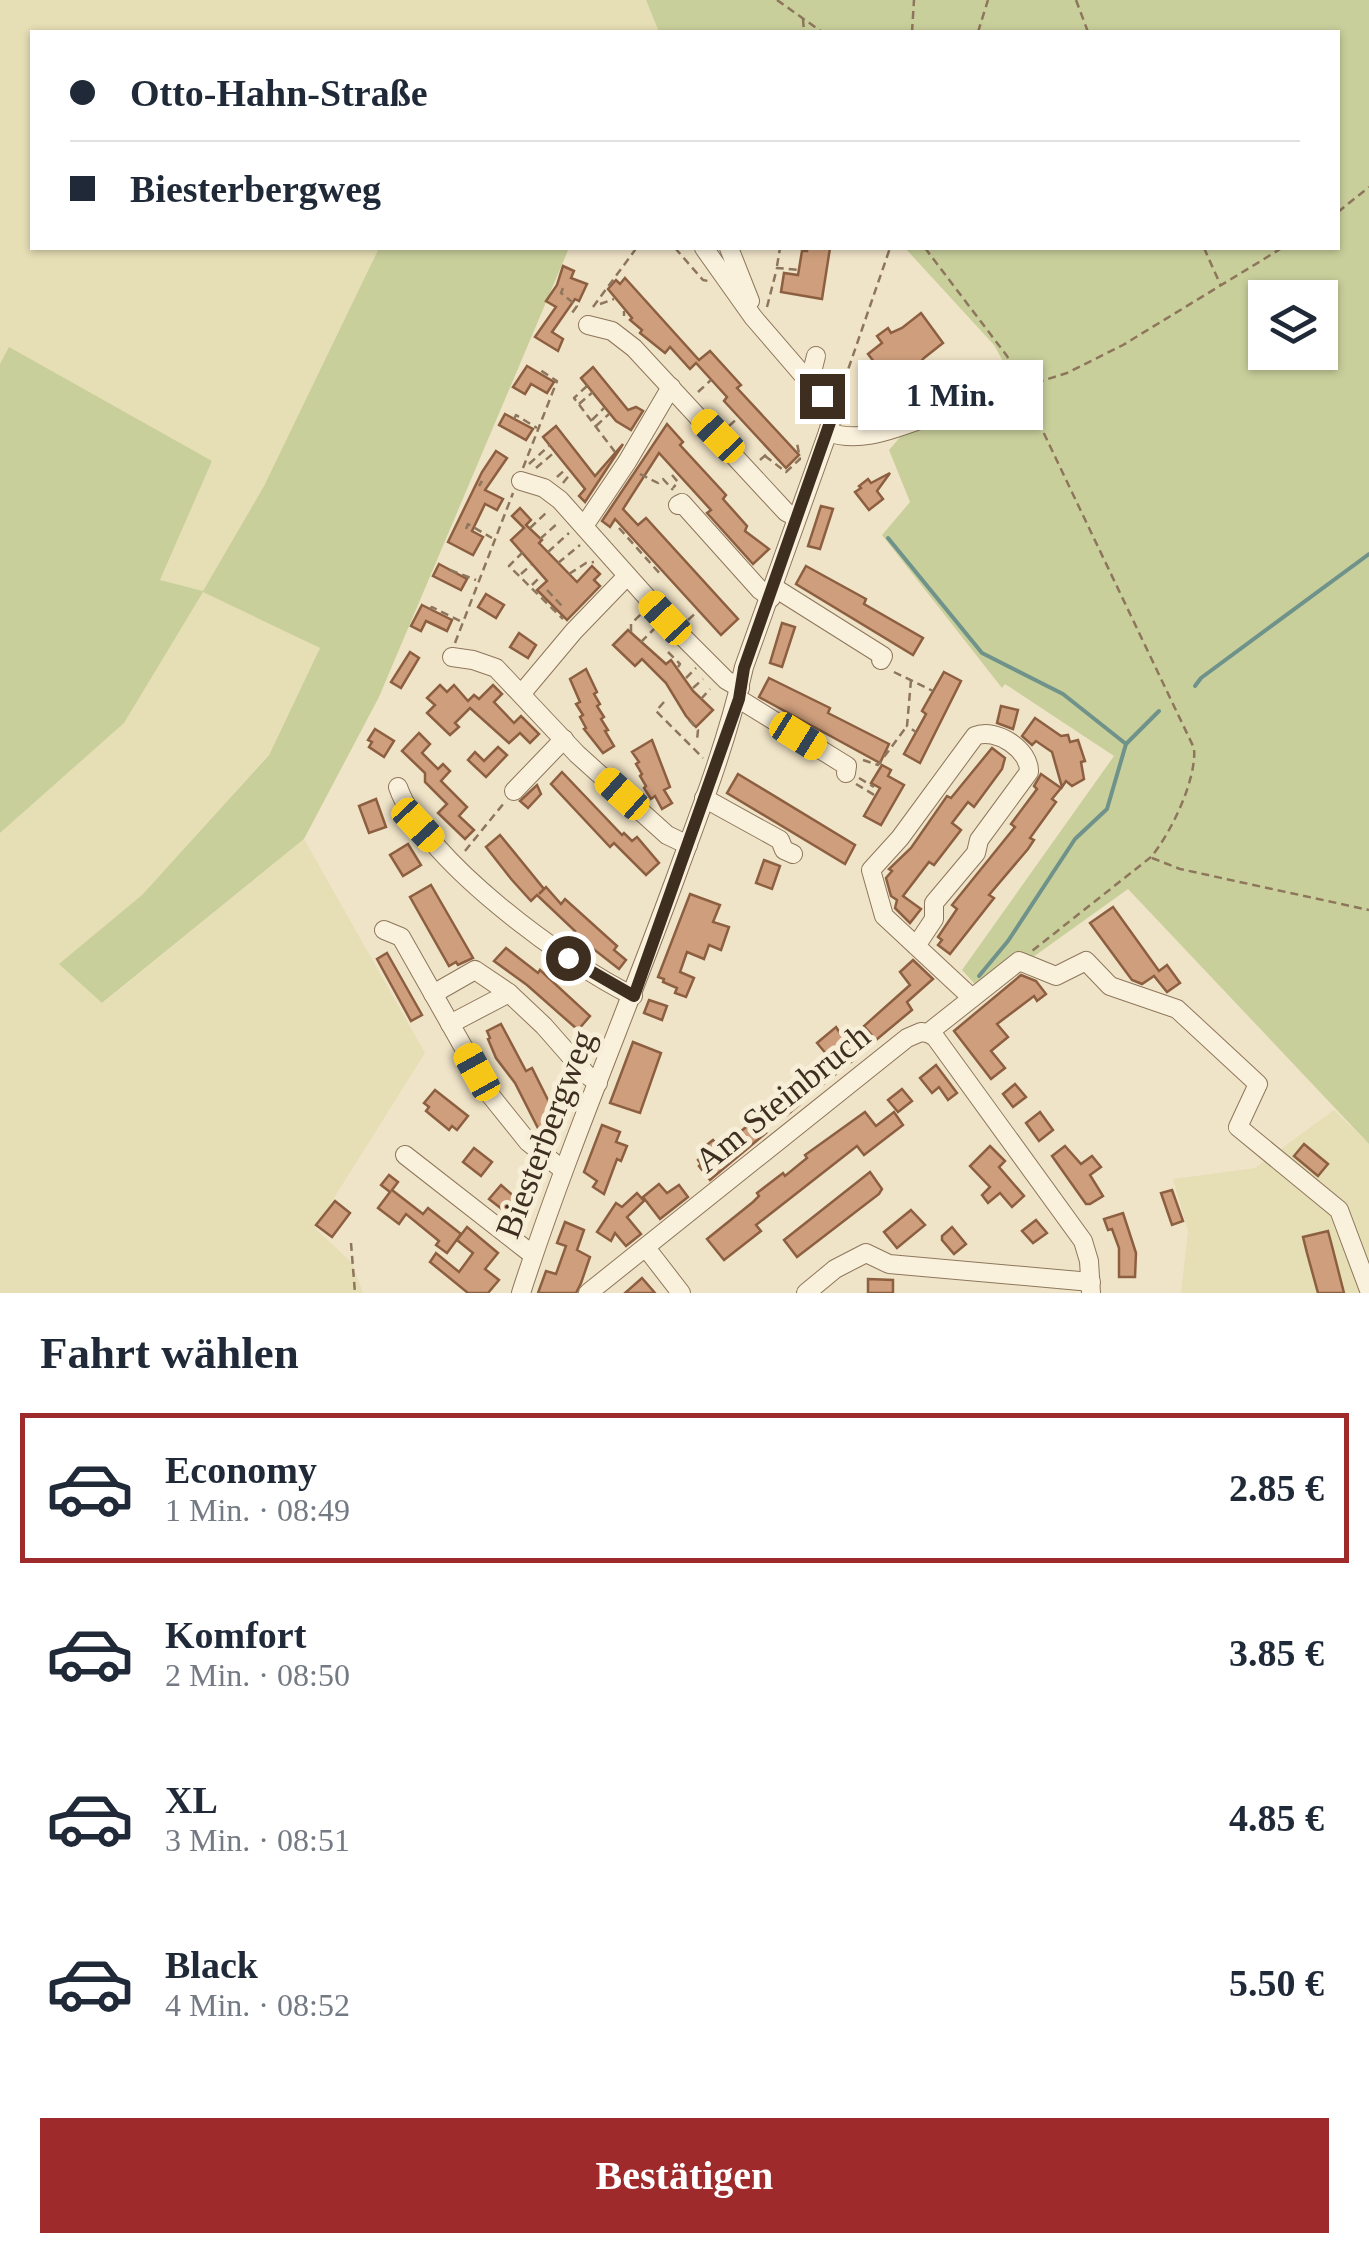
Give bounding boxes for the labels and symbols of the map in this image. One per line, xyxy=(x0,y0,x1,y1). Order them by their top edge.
callout: 1 Min. xyxy=(857,361,1042,431)
route end xyxy=(800,374,845,419)
car xyxy=(686,404,750,468)
car xyxy=(634,586,696,650)
car xyxy=(765,707,831,765)
car xyxy=(590,763,654,825)
car xyxy=(387,793,449,857)
route start xyxy=(546,936,591,981)
street label: Am Steinbruch xyxy=(687,1016,878,1181)
street label: Biesterbergweg xyxy=(488,1025,603,1243)
car xyxy=(449,1038,505,1106)

